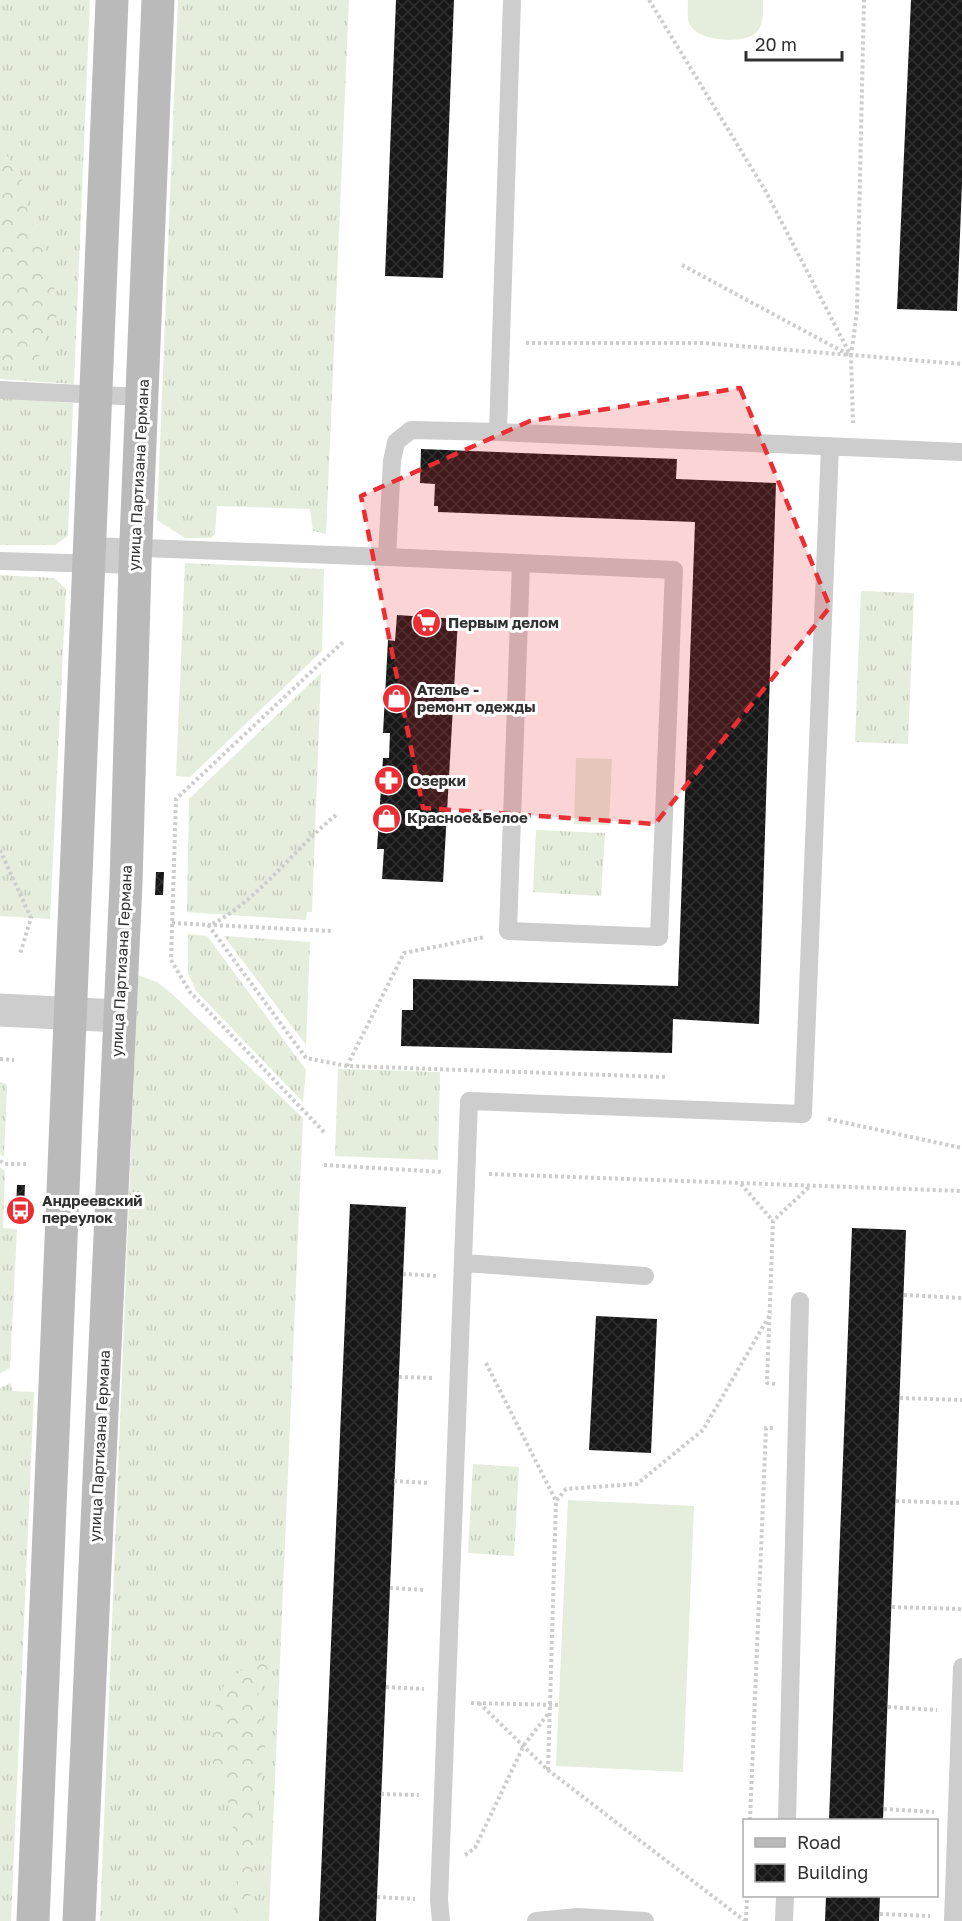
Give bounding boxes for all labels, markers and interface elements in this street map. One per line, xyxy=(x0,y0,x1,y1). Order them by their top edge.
scale bar xyxy=(746,24,842,62)
text: 20 m xyxy=(755,33,797,55)
street label: улица Партизана Германа xyxy=(124,378,152,571)
supermarket icon: Первым делом xyxy=(411,607,443,639)
place label: Первым делом xyxy=(448,613,559,631)
place label: Ателье - ремонт одежды xyxy=(417,680,536,715)
shop icon: Ателье - ремонт одежды xyxy=(380,683,412,715)
pharmacy icon: Озерки xyxy=(373,765,405,797)
place label: Озерки xyxy=(410,771,466,789)
shop icon: Красное&Белое xyxy=(370,802,402,834)
place label: Красное&Белое xyxy=(407,808,528,826)
street label: улица Партизана Германа xyxy=(107,864,135,1057)
place label: Андреевский переулок xyxy=(42,1191,142,1226)
bus stop icon: Андреевский переулок xyxy=(5,1194,37,1226)
street label: улица Партизана Германа xyxy=(85,1349,113,1542)
legend xyxy=(743,1819,938,1897)
text: Road xyxy=(797,1831,841,1853)
text: Building xyxy=(797,1861,868,1883)

